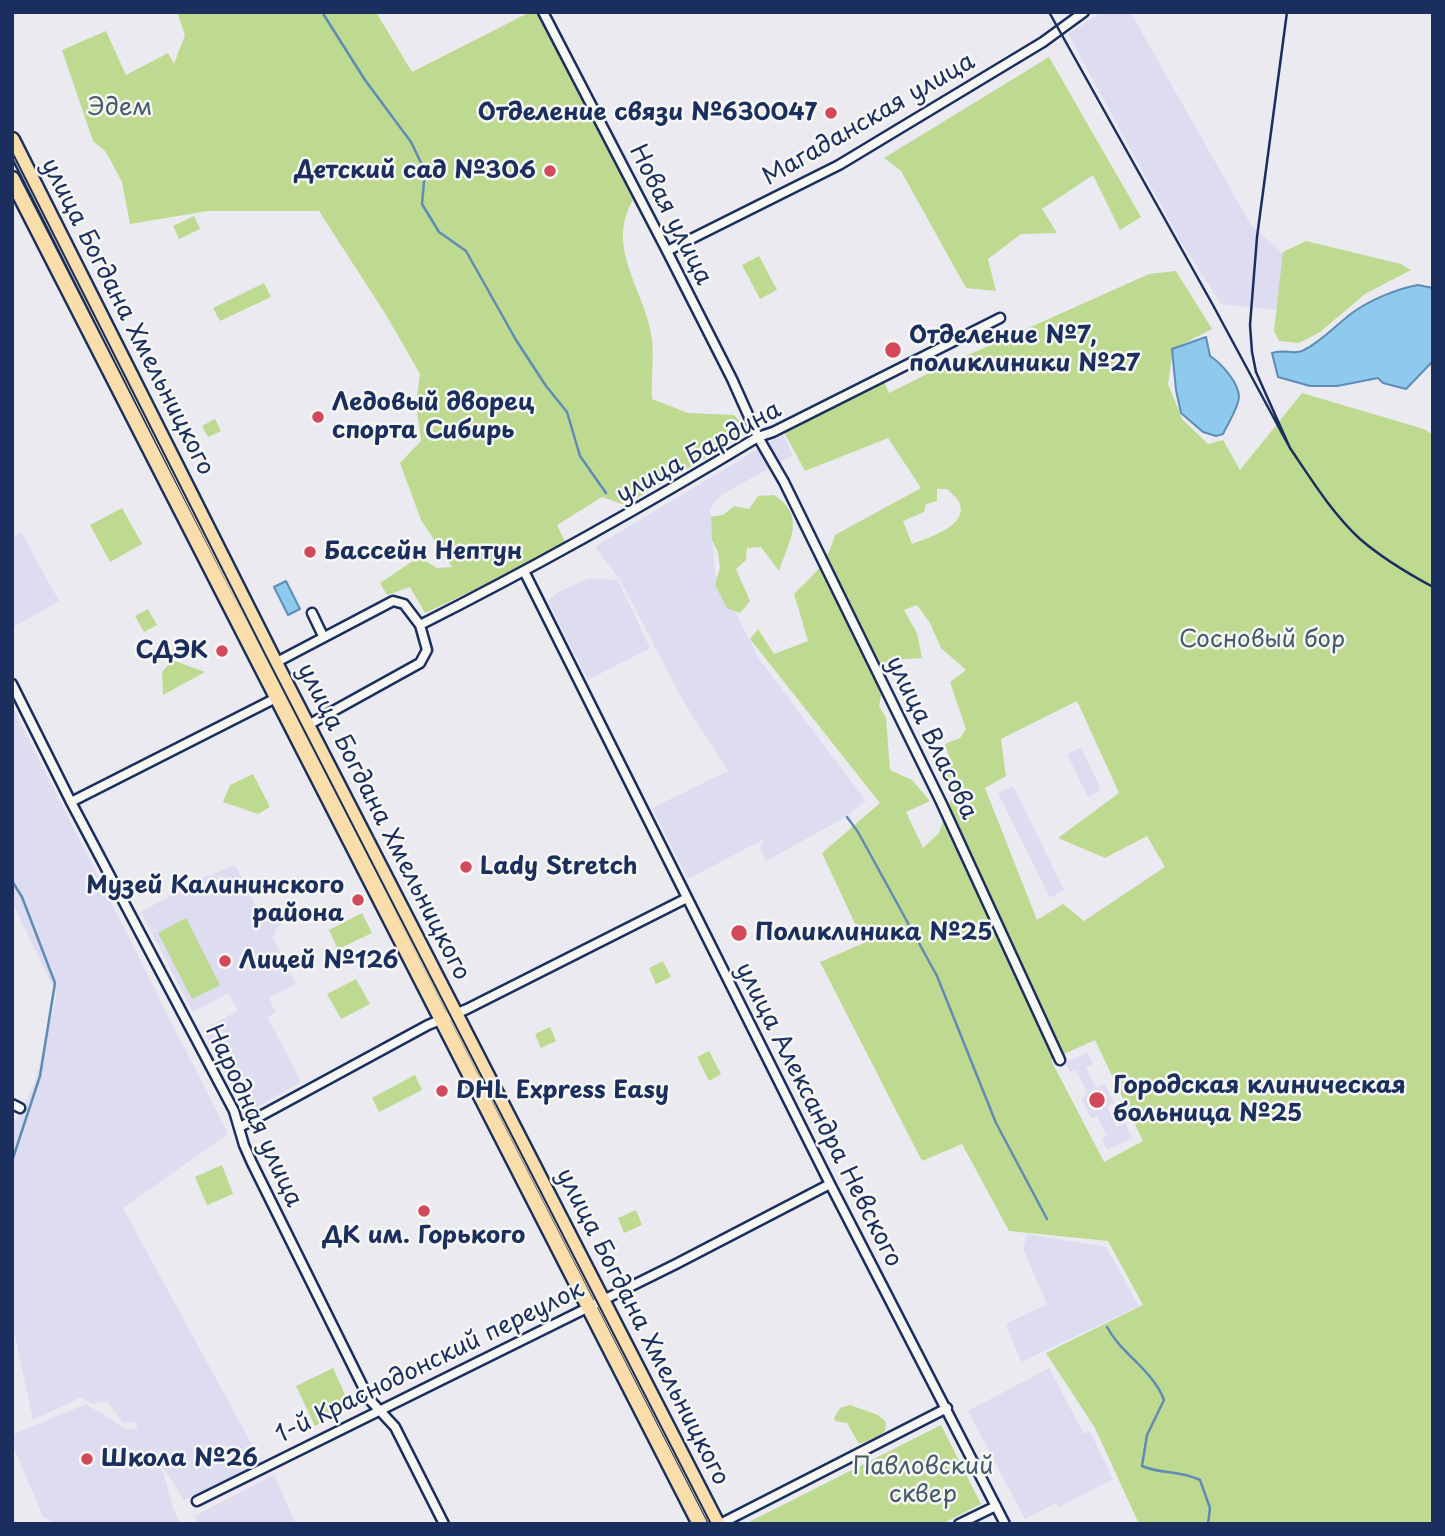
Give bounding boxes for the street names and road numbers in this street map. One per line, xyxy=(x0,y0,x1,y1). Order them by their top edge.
street label: Магаданская улица xyxy=(758,48,980,192)
street label: Новая улица xyxy=(622,140,718,290)
street label: улица Богдана Хмельницкого xyxy=(34,154,220,480)
street label: улица Бардина xyxy=(612,396,786,510)
street label: улица Власова xyxy=(879,652,983,824)
street label: улица Богдана Хмельницкого xyxy=(290,659,476,985)
street label: улица Александра Невского xyxy=(728,958,908,1272)
street label: Народная улица xyxy=(198,1020,308,1212)
street label: улица Богдана Хмельницкого xyxy=(549,1164,735,1490)
street label: 1-й Краснодонский переулок xyxy=(271,1276,589,1450)

